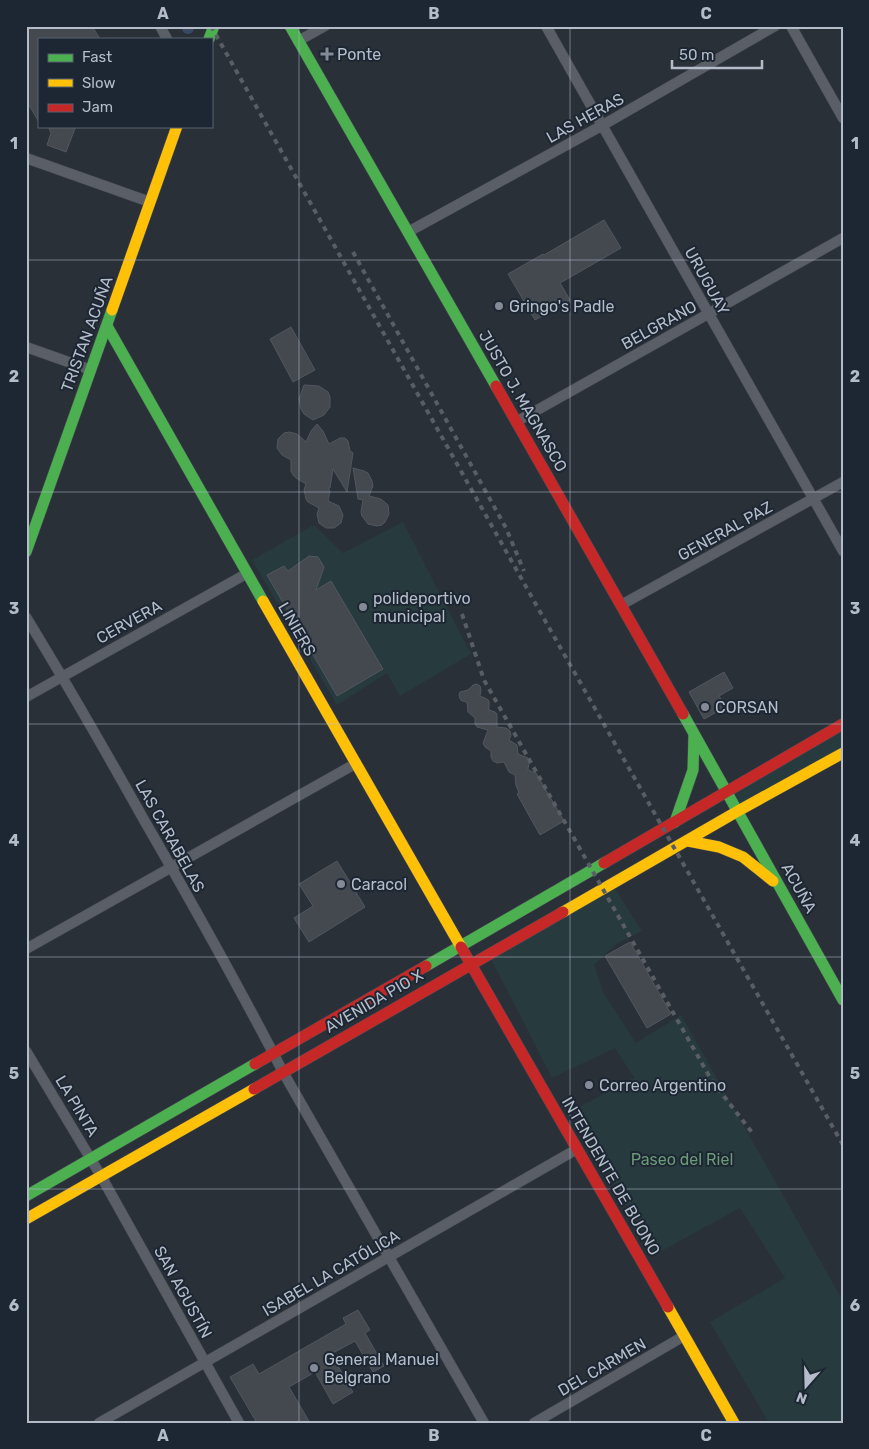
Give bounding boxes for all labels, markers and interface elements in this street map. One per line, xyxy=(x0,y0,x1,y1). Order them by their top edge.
text: A xyxy=(157,4,169,23)
text: B xyxy=(428,4,440,23)
text: C xyxy=(700,4,712,23)
legend xyxy=(38,38,212,128)
scale bar xyxy=(672,38,762,70)
place label: Ponte xyxy=(337,45,381,64)
text: 50 m xyxy=(679,46,714,64)
text: Fast xyxy=(82,48,112,66)
marker: Ponte xyxy=(321,48,333,60)
text: Slow xyxy=(82,74,115,92)
street label: LAS HERAS xyxy=(543,89,627,147)
text: Jam xyxy=(82,98,113,116)
text: 1 xyxy=(10,134,18,153)
text: 1 xyxy=(851,134,859,153)
street label: URUGUAY xyxy=(681,244,733,318)
street label: TRISTAN ACUÑA xyxy=(57,273,117,394)
place label: Gringo's Padle xyxy=(509,297,614,316)
street label: BELGRANO xyxy=(618,297,700,353)
marker: Gringo's Padle xyxy=(493,300,505,312)
street label: JUSTO J. MAGNASCO xyxy=(475,327,571,475)
text: 2 xyxy=(9,367,19,386)
text: 2 xyxy=(850,367,860,386)
street label: GENERAL PAZ xyxy=(674,497,776,565)
place label: polideportivo municipal xyxy=(373,589,471,626)
street label: CERVERA xyxy=(93,596,165,648)
text: 3 xyxy=(9,599,19,618)
street label: LINIERS xyxy=(274,599,320,659)
text: 3 xyxy=(850,599,860,618)
marker: polideportivo municipal xyxy=(357,601,369,613)
place label: CORSAN xyxy=(715,698,779,717)
marker: CORSAN xyxy=(699,701,711,713)
street label: LAS CARABELAS xyxy=(131,776,209,896)
text: 4 xyxy=(9,831,20,850)
text: 4 xyxy=(850,831,861,850)
street label: ACUÑA xyxy=(778,860,821,917)
place label: Caracol xyxy=(351,875,407,894)
marker: Caracol xyxy=(335,878,347,890)
street label: AVENIDA PIO X xyxy=(322,965,426,1037)
text: 5 xyxy=(9,1064,19,1083)
text: 5 xyxy=(850,1064,860,1083)
street label: LA PINTA xyxy=(51,1072,103,1140)
place label: Correo Argentino xyxy=(599,1076,726,1095)
marker: Correo Argentino xyxy=(583,1079,595,1091)
street label: INTENDENTE DE BUONO xyxy=(558,1093,664,1259)
park label: Paseo del Riel xyxy=(631,1150,733,1169)
street label: ISABEL LA CATÓLICA xyxy=(258,1225,403,1320)
street label: SAN AGUSTÍN xyxy=(150,1243,216,1341)
text: 6 xyxy=(9,1296,19,1315)
text: 6 xyxy=(850,1296,860,1315)
street label: DEL CARMEN xyxy=(555,1334,649,1400)
place label: General Manuel Belgrano xyxy=(324,1350,439,1387)
marker: General Manuel Belgrano xyxy=(308,1362,320,1374)
north arrow xyxy=(782,1362,832,1412)
text: N xyxy=(794,1388,809,1407)
text: A xyxy=(157,1426,169,1445)
text: B xyxy=(428,1426,440,1445)
text: C xyxy=(700,1426,712,1445)

